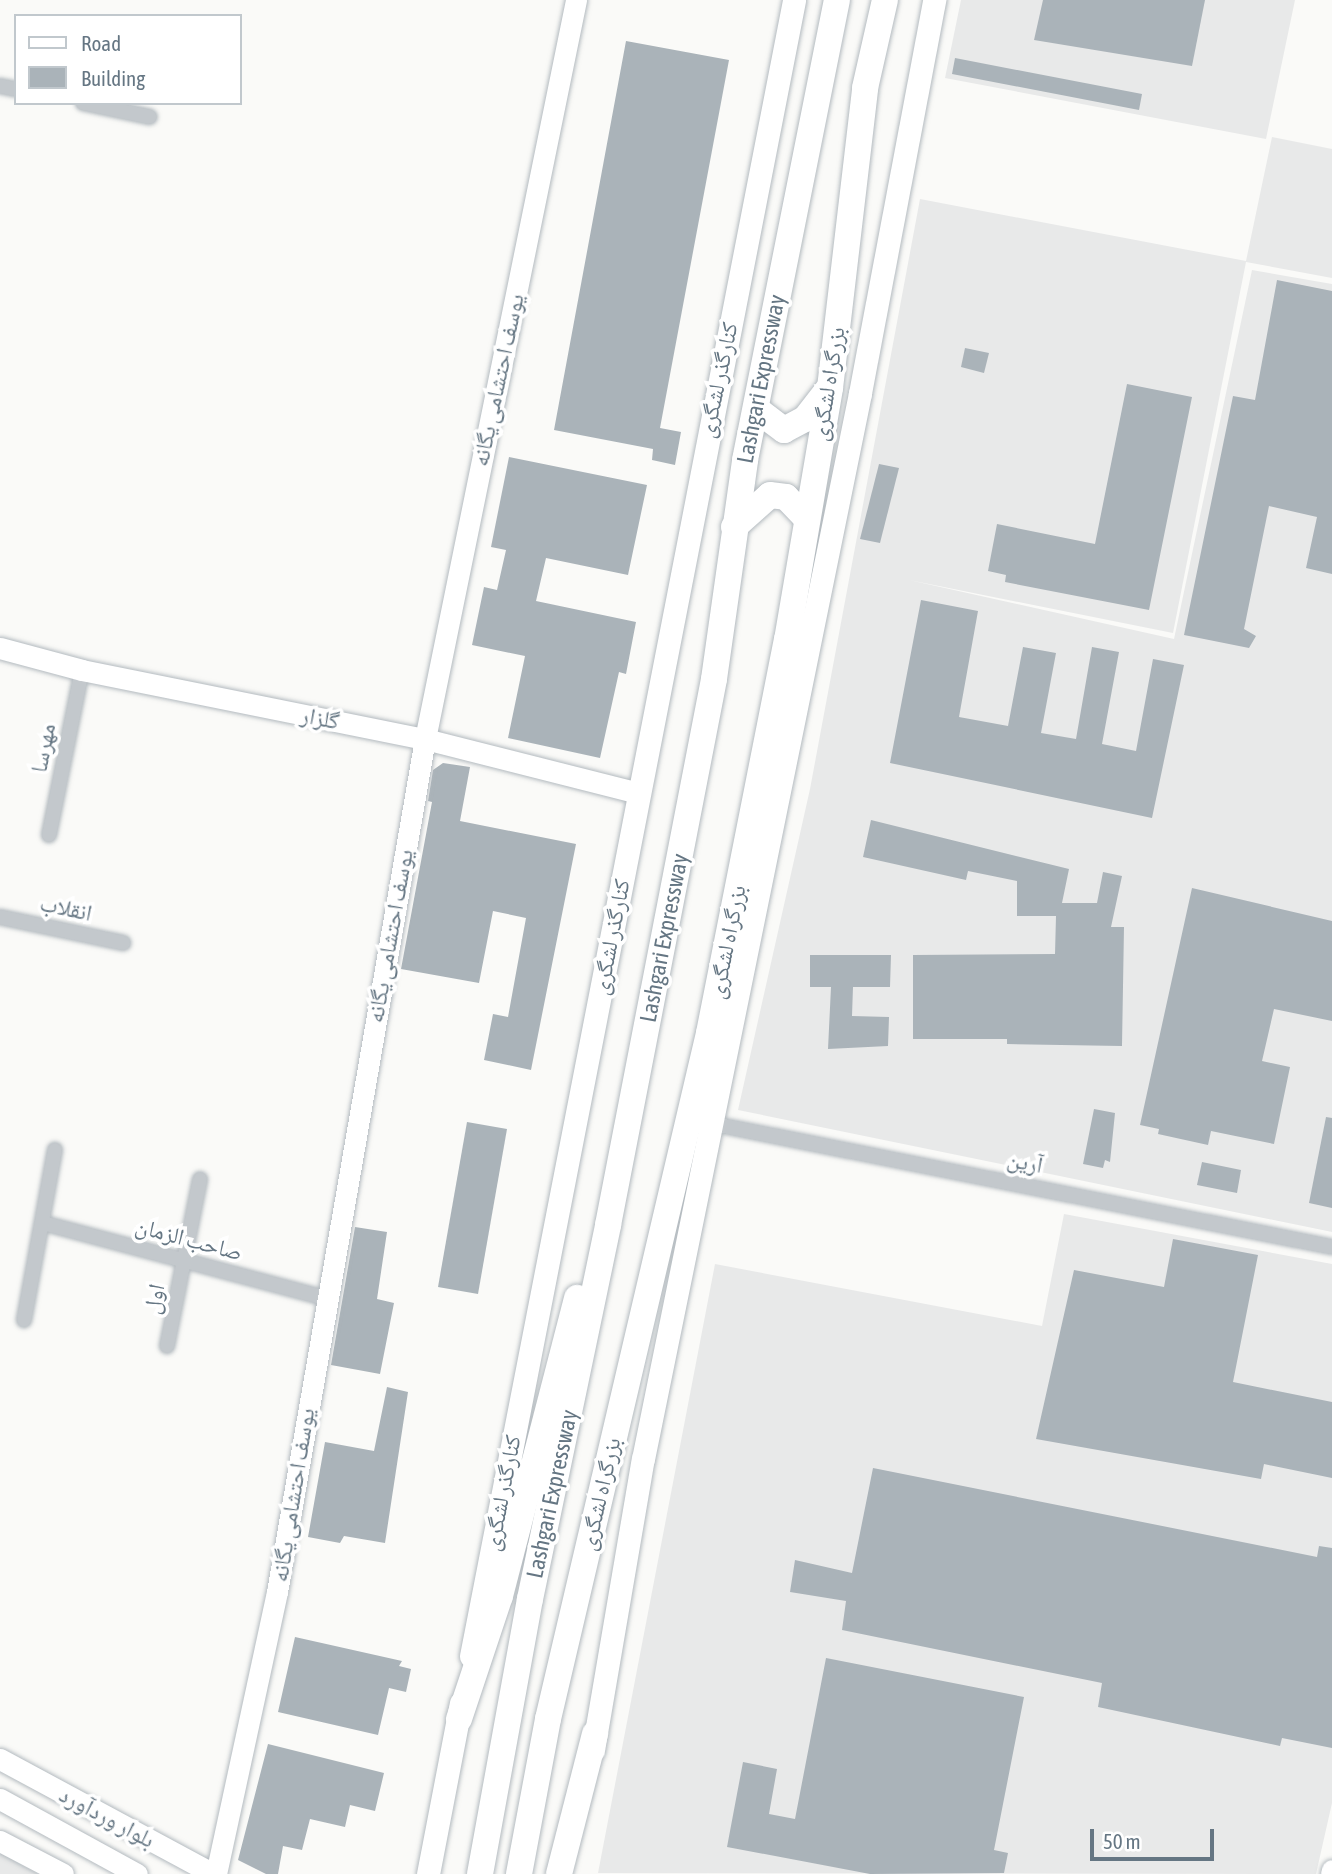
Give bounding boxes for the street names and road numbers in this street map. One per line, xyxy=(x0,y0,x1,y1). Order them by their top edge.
street label: یوسف احتشامی یگانه xyxy=(466,291,530,469)
street label: Lashgari Expressway xyxy=(731,292,791,466)
street label: کنارگذر لشگری xyxy=(692,320,744,440)
street label: بزرگراه لشگری xyxy=(805,325,851,443)
street label: گلزار xyxy=(298,701,342,735)
street label: مهرسا xyxy=(25,721,61,775)
street label: یوسف احتشامی یگانه xyxy=(361,847,419,1025)
street label: Lashgari Expressway xyxy=(634,851,694,1025)
street label: کنارگذر لشگری xyxy=(586,877,636,997)
street label: بزرگراه لشگری xyxy=(702,883,752,1001)
street label: انقلاب xyxy=(37,889,95,927)
street label: آرین xyxy=(1005,1145,1045,1179)
street label: صاحب الزمان xyxy=(132,1211,246,1267)
street label: اول xyxy=(137,1281,171,1317)
street label: یوسف احتشامی یگانه xyxy=(266,1406,320,1584)
street label: Lashgari Expressway xyxy=(521,1407,583,1581)
street label: کنارگذر لشگری xyxy=(477,1433,527,1553)
street label: بزرگراه لشگری xyxy=(574,1435,626,1553)
street label: بلوار وردآورد xyxy=(55,1780,159,1854)

